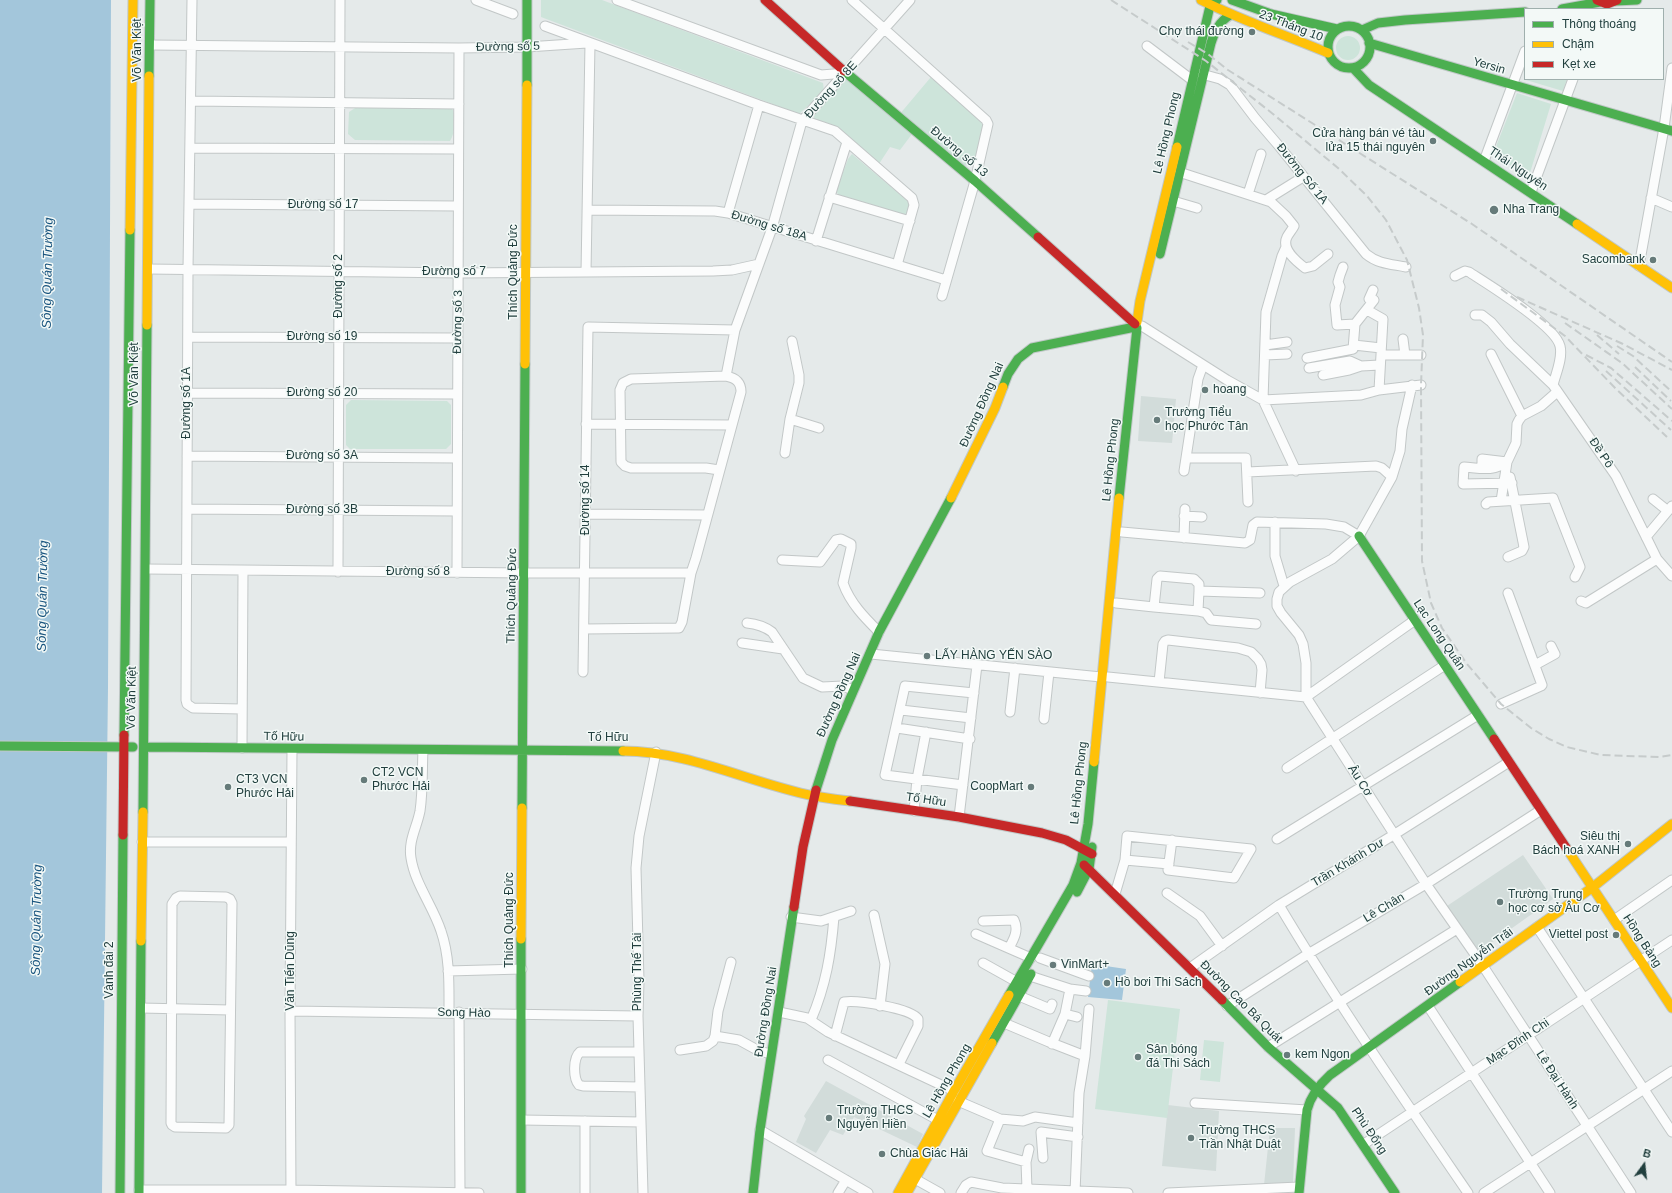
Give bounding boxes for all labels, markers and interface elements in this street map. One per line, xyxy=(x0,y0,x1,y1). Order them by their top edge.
street label: 23 Tháng 10 xyxy=(1257,7,1325,45)
legend xyxy=(1524,8,1664,80)
text: Thông thoáng xyxy=(1562,17,1636,31)
street label: Võ Văn Kiệt xyxy=(131,18,145,82)
place label: Chợ thái đường xyxy=(1159,25,1244,39)
marker: Chợ thái đường xyxy=(1247,27,1257,37)
text: Chậm xyxy=(1562,37,1594,51)
street label: Đường số 5 xyxy=(476,39,540,55)
street label: Yersin xyxy=(1471,55,1507,77)
text: Kẹt xe xyxy=(1562,57,1596,71)
street label: Đường số 8E xyxy=(802,58,860,122)
street label: Lê Hồng Phong xyxy=(1151,91,1183,175)
street label: Đường số 13 xyxy=(927,124,991,180)
place label: Cửa hàng bán vé tàu lửa 15 thái nguyên xyxy=(1312,127,1425,155)
marker: Cửa hàng bán vé tàu lửa 15 thái nguyên xyxy=(1428,136,1438,146)
street label: Đường Số 1A xyxy=(1273,141,1331,207)
street label: Thái Nguyên xyxy=(1486,144,1550,194)
street label: Đường số 17 xyxy=(288,198,358,212)
place label: Nha Trang xyxy=(1503,203,1559,217)
marker: Nha Trang xyxy=(1488,204,1500,216)
street label: Đường số 18A xyxy=(729,208,809,244)
water label: Sông Quán Trường xyxy=(39,217,57,329)
street label: Thích Quảng Đức xyxy=(507,224,521,320)
place label: Sacombank xyxy=(1582,253,1645,267)
street label: Đường số 2 xyxy=(332,254,346,318)
marker: Sacombank xyxy=(1648,255,1658,265)
street label: Đường số 7 xyxy=(422,265,486,279)
street label: Đường số 3 xyxy=(450,290,466,354)
street label: Đường số 19 xyxy=(287,330,357,344)
street label: Võ Văn Kiệt xyxy=(128,342,142,406)
street label: Đường Đồng Nai xyxy=(957,360,1007,450)
street label: Đường số 1A xyxy=(180,367,194,439)
place label: hoang xyxy=(1213,383,1246,397)
marker: hoang xyxy=(1200,385,1210,395)
street label: Đường số 20 xyxy=(287,386,357,400)
place label: Trường Tiểu học Phước Tân xyxy=(1165,406,1248,434)
marker: Trường Tiểu học Phước Tân xyxy=(1152,415,1162,425)
street label: Lê Hồng Phong xyxy=(1099,418,1123,502)
street label: Đề Pô xyxy=(1586,435,1616,471)
street label: Đường số 3A xyxy=(286,449,358,463)
street label: Đường số 14 xyxy=(579,465,593,535)
street label: Đường số 3B xyxy=(286,503,358,517)
water label: Sông Quán Trường xyxy=(34,540,52,652)
street label: Thích Quảng Đức xyxy=(504,548,520,644)
street label: Đường số 8 xyxy=(386,565,450,579)
street label: Lạc Long Quân xyxy=(1410,597,1468,673)
place label: LẤY HÀNG YẾN SÀO xyxy=(935,649,1052,663)
street label: Đường Đồng Nai xyxy=(814,650,864,740)
marker: LẤY HÀNG YẾN SÀO xyxy=(922,651,932,661)
street label: Võ Văn Kiệt xyxy=(124,666,140,730)
street label: Tố Hữu xyxy=(264,729,304,745)
street label: Tố Hữu xyxy=(588,731,628,745)
street label: Lê Hồng Phong xyxy=(1067,741,1091,825)
street label: Âu Cơ xyxy=(1345,763,1375,799)
place label: CT2 VCN Phước Hải xyxy=(372,766,430,794)
place label: CT3 VCN Phước Hải xyxy=(236,773,294,801)
marker: CT2 VCN Phước Hải xyxy=(359,775,369,785)
place label: CoopMart xyxy=(970,780,1023,794)
marker: CT3 VCN Phước Hải xyxy=(223,782,233,792)
marker: CoopMart xyxy=(1026,782,1036,792)
street label: Tố Hữu xyxy=(905,790,947,810)
place label: Siêu thị Bách hoá XANH xyxy=(1533,830,1620,858)
street label: Trần Khánh Dư xyxy=(1309,836,1387,890)
marker: Siêu thị Bách hoá XANH xyxy=(1623,839,1633,849)
water label: Sông Quán Trường xyxy=(28,864,46,976)
street label: Thích Quảng Đức xyxy=(503,872,517,968)
place label: Trường Trung học cơ sở Âu Cơ xyxy=(1508,888,1600,916)
street label: Lê Chân xyxy=(1361,890,1407,926)
marker: Trường Trung học cơ sở Âu Cơ xyxy=(1495,897,1505,907)
street label: Hồng Bàng xyxy=(1620,912,1664,970)
street label: Đường Nguyễn Trãi xyxy=(1422,925,1516,999)
place label: Viettel post xyxy=(1549,928,1608,942)
marker: Viettel post xyxy=(1611,930,1621,940)
street label: Văn Tiến Dũng xyxy=(284,931,298,1011)
street label: Phùng Thế Tài xyxy=(631,933,645,1011)
street label: Vành đai 2 xyxy=(103,941,117,999)
place label: VinMart+ xyxy=(1061,958,1109,972)
street label: Đường Cao Bá Quát xyxy=(1197,958,1285,1046)
marker: VinMart+ xyxy=(1048,960,1058,970)
street label: Đường Đồng Nai xyxy=(752,966,780,1058)
place label: Hồ bơi Thi Sách xyxy=(1115,976,1202,990)
marker: Hồ bơi Thi Sách xyxy=(1102,978,1112,988)
street label: Song Hào xyxy=(437,1005,491,1021)
street label: Mạc Đĩnh Chi xyxy=(1484,1016,1552,1068)
street label: Lê Hồng Phong xyxy=(920,1041,974,1121)
place label: Sân bóng đá Thi Sách xyxy=(1146,1043,1210,1071)
place label: kem Ngon xyxy=(1295,1048,1350,1062)
street label: Lê Đại Hành xyxy=(1533,1048,1581,1112)
marker: kem Ngon xyxy=(1282,1050,1292,1060)
marker: Sân bóng đá Thi Sách xyxy=(1133,1052,1143,1062)
place label: Trường THCS Nguyễn Hiền xyxy=(837,1104,913,1132)
street label: Phù Đổng xyxy=(1348,1105,1390,1157)
marker: Trường THCS Nguyễn Hiền xyxy=(824,1113,834,1123)
place label: Trường THCS Trần Nhật Duật xyxy=(1199,1124,1281,1152)
marker: Trường THCS Trần Nhật Duật xyxy=(1186,1133,1196,1143)
north arrow xyxy=(1624,1145,1664,1185)
place label: Chùa Giác Hải xyxy=(890,1147,968,1161)
text: B xyxy=(1642,1147,1652,1160)
marker: Chùa Giác Hải xyxy=(877,1149,887,1159)

